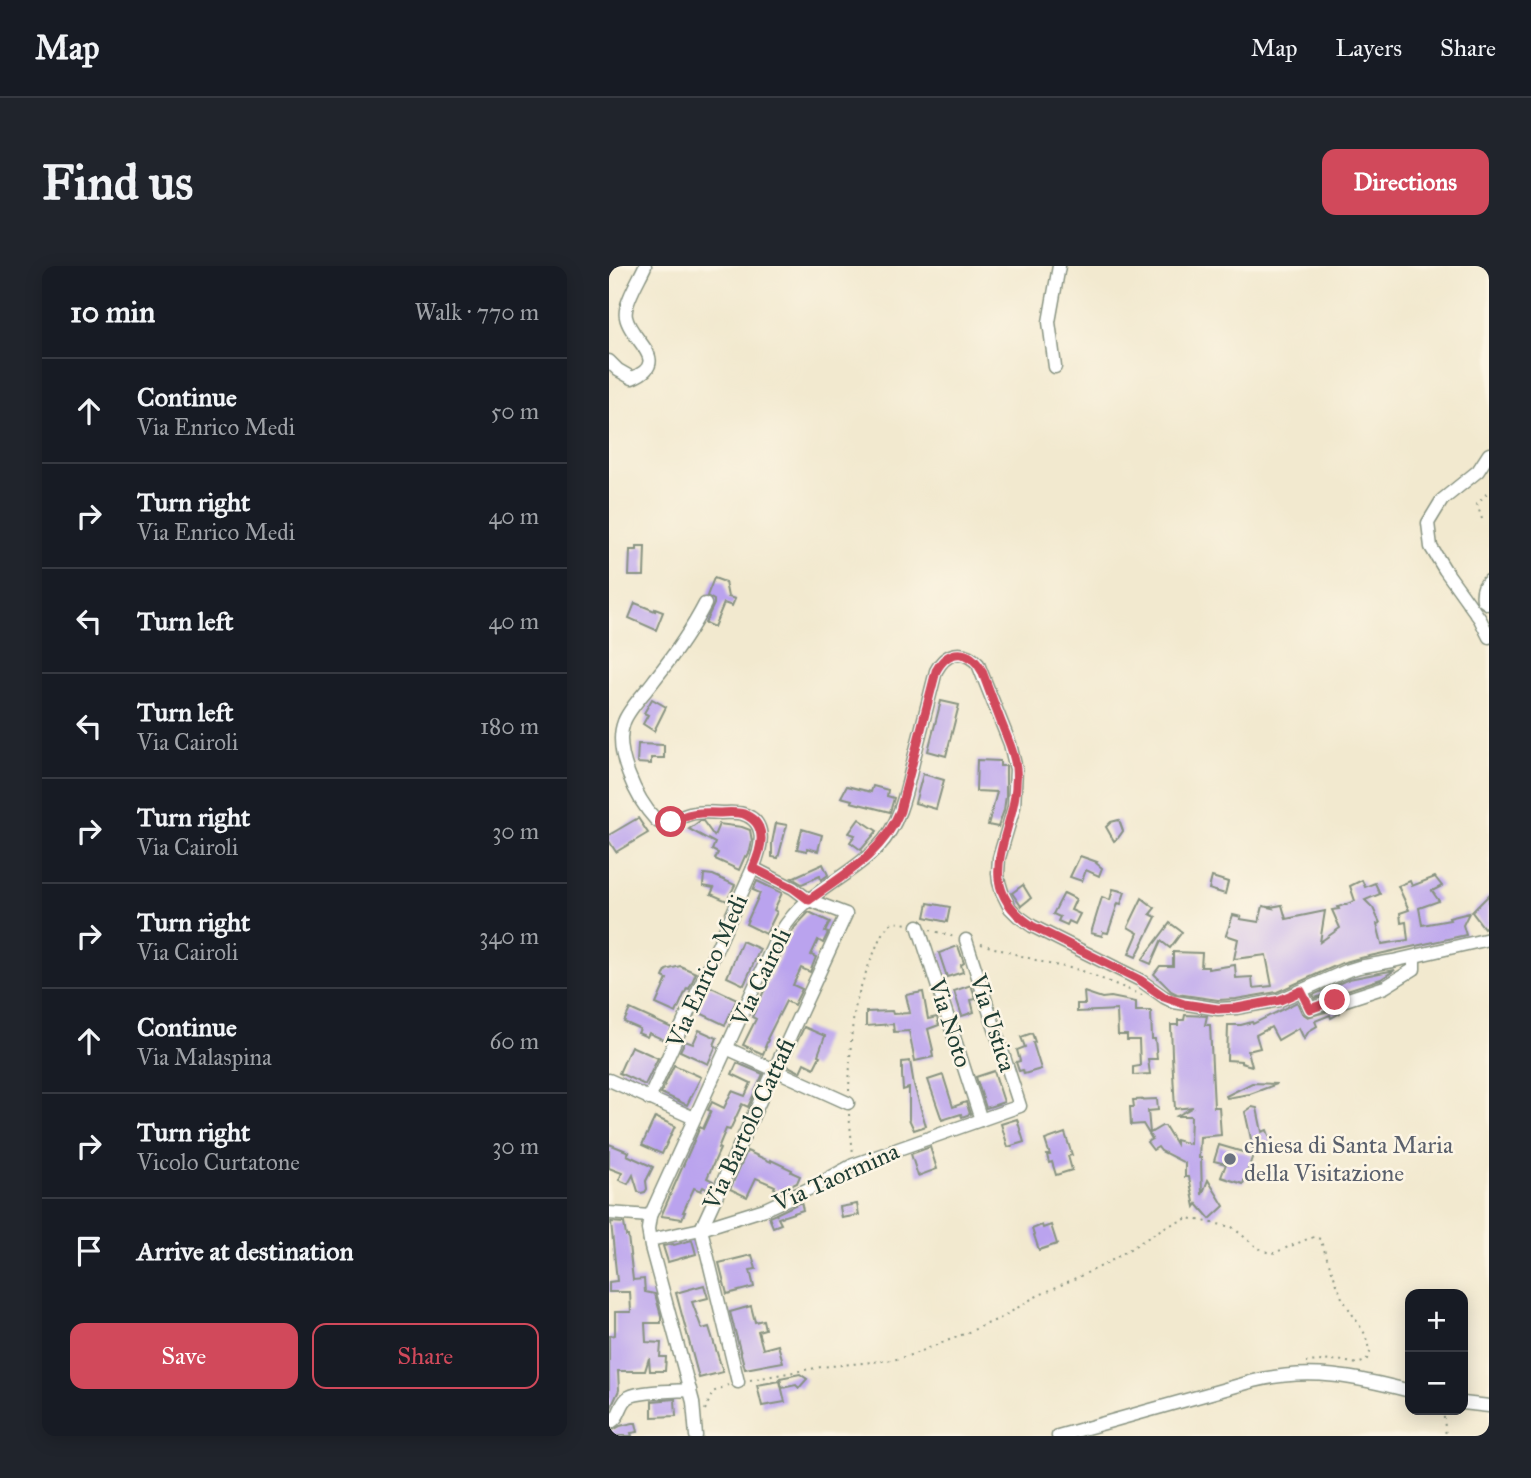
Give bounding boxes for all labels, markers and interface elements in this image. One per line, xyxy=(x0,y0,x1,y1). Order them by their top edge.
text: Map xyxy=(35,28,99,68)
text: Map xyxy=(1251,33,1298,63)
text: Layers xyxy=(1336,33,1402,63)
text: Share xyxy=(1440,33,1496,63)
button: Directions xyxy=(1322,149,1489,215)
text: Find us xyxy=(42,153,193,212)
text: 10 min xyxy=(70,294,155,330)
text: Walk · 770 m xyxy=(415,298,539,326)
text: Continue xyxy=(137,381,237,413)
icon: ahead xyxy=(70,392,108,430)
text: 50 m xyxy=(491,397,539,425)
text: Via Enrico Medi xyxy=(137,413,295,441)
text: Turn right xyxy=(137,486,250,518)
icon: right xyxy=(70,497,108,535)
text: 40 m xyxy=(489,502,539,530)
text: Via Enrico Medi xyxy=(137,518,295,546)
icon: left xyxy=(70,602,108,640)
text: Turn left xyxy=(137,605,233,637)
text: 40 m xyxy=(489,607,539,635)
text: Turn left xyxy=(137,696,233,728)
icon: left xyxy=(70,707,108,745)
text: 180 m xyxy=(480,712,539,740)
text: Via Cairoli xyxy=(137,728,238,756)
text: Turn right xyxy=(137,801,250,833)
route start xyxy=(655,806,686,837)
icon: right xyxy=(70,812,108,850)
text: 30 m xyxy=(492,817,539,845)
text: Via Cairoli xyxy=(137,833,238,861)
street label: Via Enrico Medi xyxy=(659,889,754,1053)
text: Turn right xyxy=(137,906,250,938)
icon: right xyxy=(70,917,108,955)
text: 340 m xyxy=(479,922,539,950)
street label: Via Cairoli xyxy=(724,923,798,1032)
text: Via Cairoli xyxy=(137,938,238,966)
street label: Via Ustica xyxy=(963,969,1023,1076)
street label: Via Noto xyxy=(921,974,978,1071)
route end xyxy=(1319,984,1350,1015)
text: Continue xyxy=(137,1011,237,1043)
icon: ahead xyxy=(70,1022,108,1060)
text: 60 m xyxy=(490,1027,539,1055)
street label: Via Bartolo Cattafi xyxy=(696,1033,802,1215)
text: Via Malaspina xyxy=(137,1043,272,1071)
text: Turn right xyxy=(137,1116,250,1148)
icon: right xyxy=(70,1127,108,1165)
place label: chiesa di Santa Maria della Visitazione xyxy=(1244,1130,1454,1188)
text: 30 m xyxy=(492,1132,539,1160)
street label: Via Taormina xyxy=(767,1136,904,1219)
text: Vicolo Curtatone xyxy=(137,1148,300,1176)
marker: chiesa di Santa Maria della Visitazione xyxy=(1222,1151,1238,1167)
icon: arrive xyxy=(70,1232,108,1270)
text: Arrive at destination xyxy=(137,1235,354,1267)
map controls xyxy=(1405,1289,1468,1415)
button: + xyxy=(1405,1289,1468,1352)
button: Save xyxy=(70,1323,298,1389)
button: Share xyxy=(312,1323,539,1389)
button: − xyxy=(1405,1352,1468,1415)

